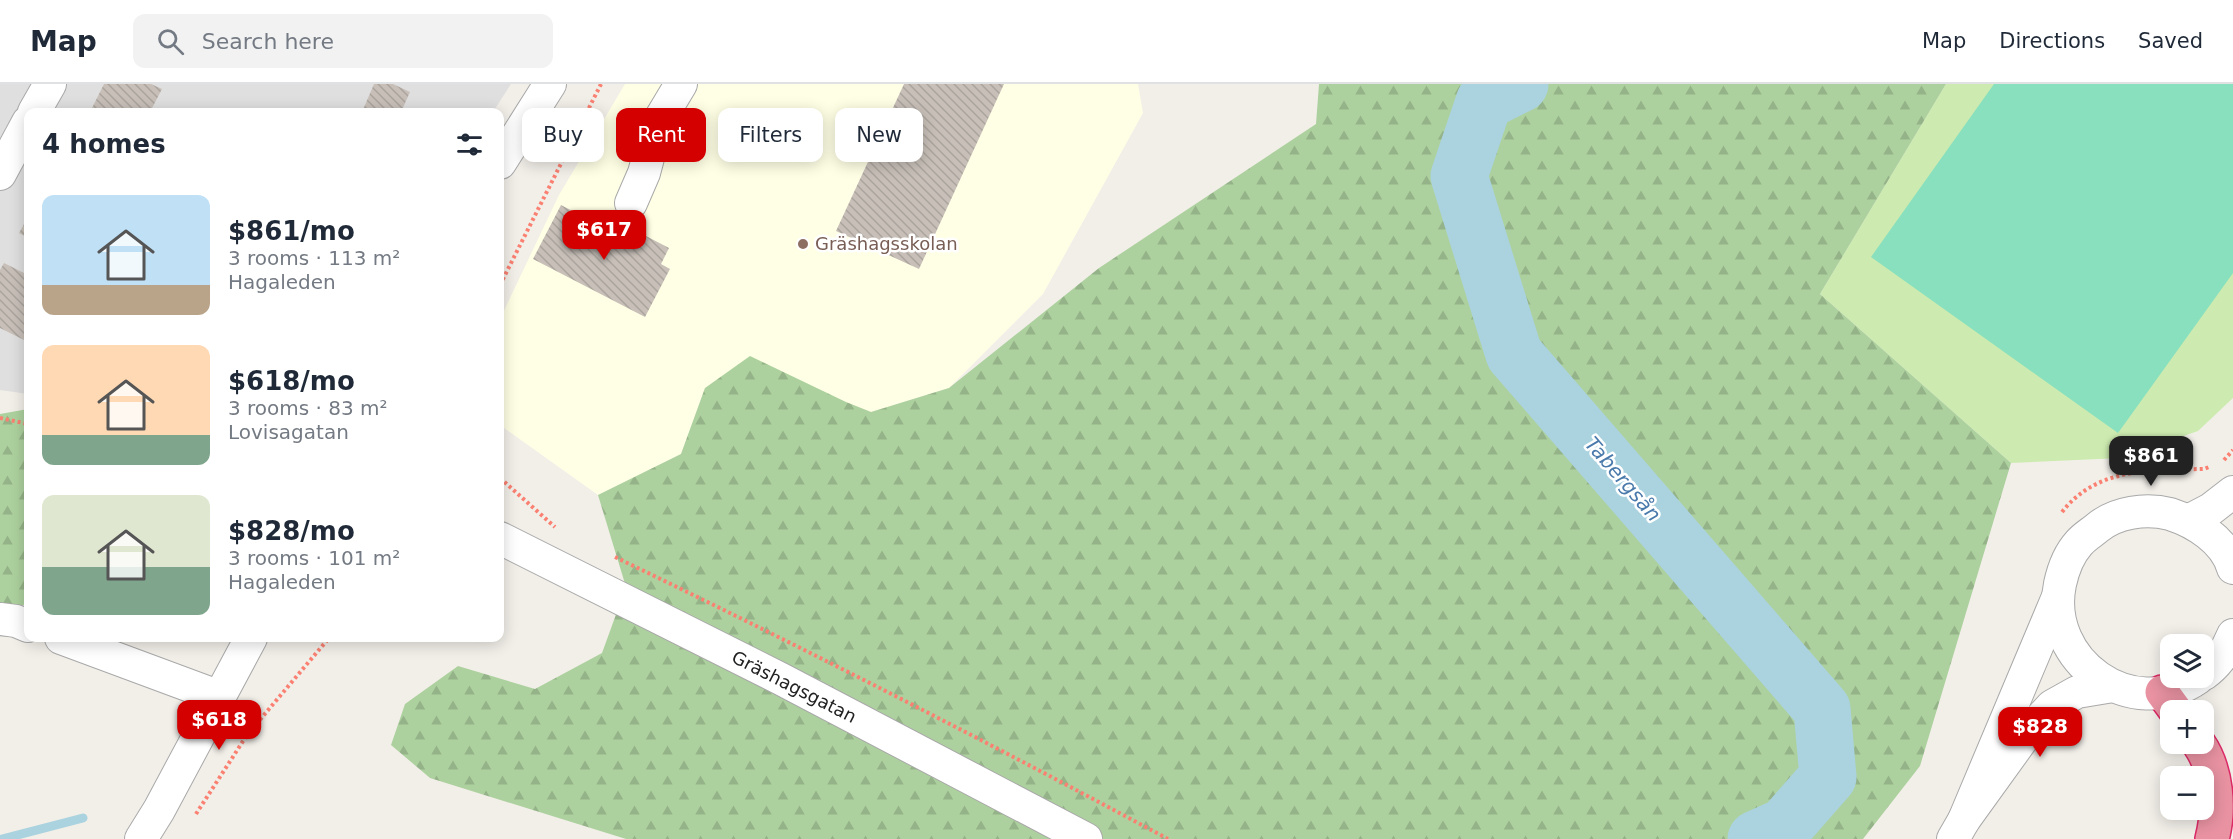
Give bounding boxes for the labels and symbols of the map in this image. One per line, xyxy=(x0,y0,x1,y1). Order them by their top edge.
pin: $617 xyxy=(568,210,640,261)
place label: Gräshagsskolan xyxy=(815,233,958,254)
marker: Gräshagsskolan xyxy=(796,237,810,251)
water label: Tabergsån xyxy=(1580,432,1666,526)
pin: $861 xyxy=(2115,436,2187,487)
street label: Gräshagsgatan xyxy=(728,646,860,727)
pin: $618 xyxy=(183,700,255,751)
pin: $828 xyxy=(2004,707,2076,758)

